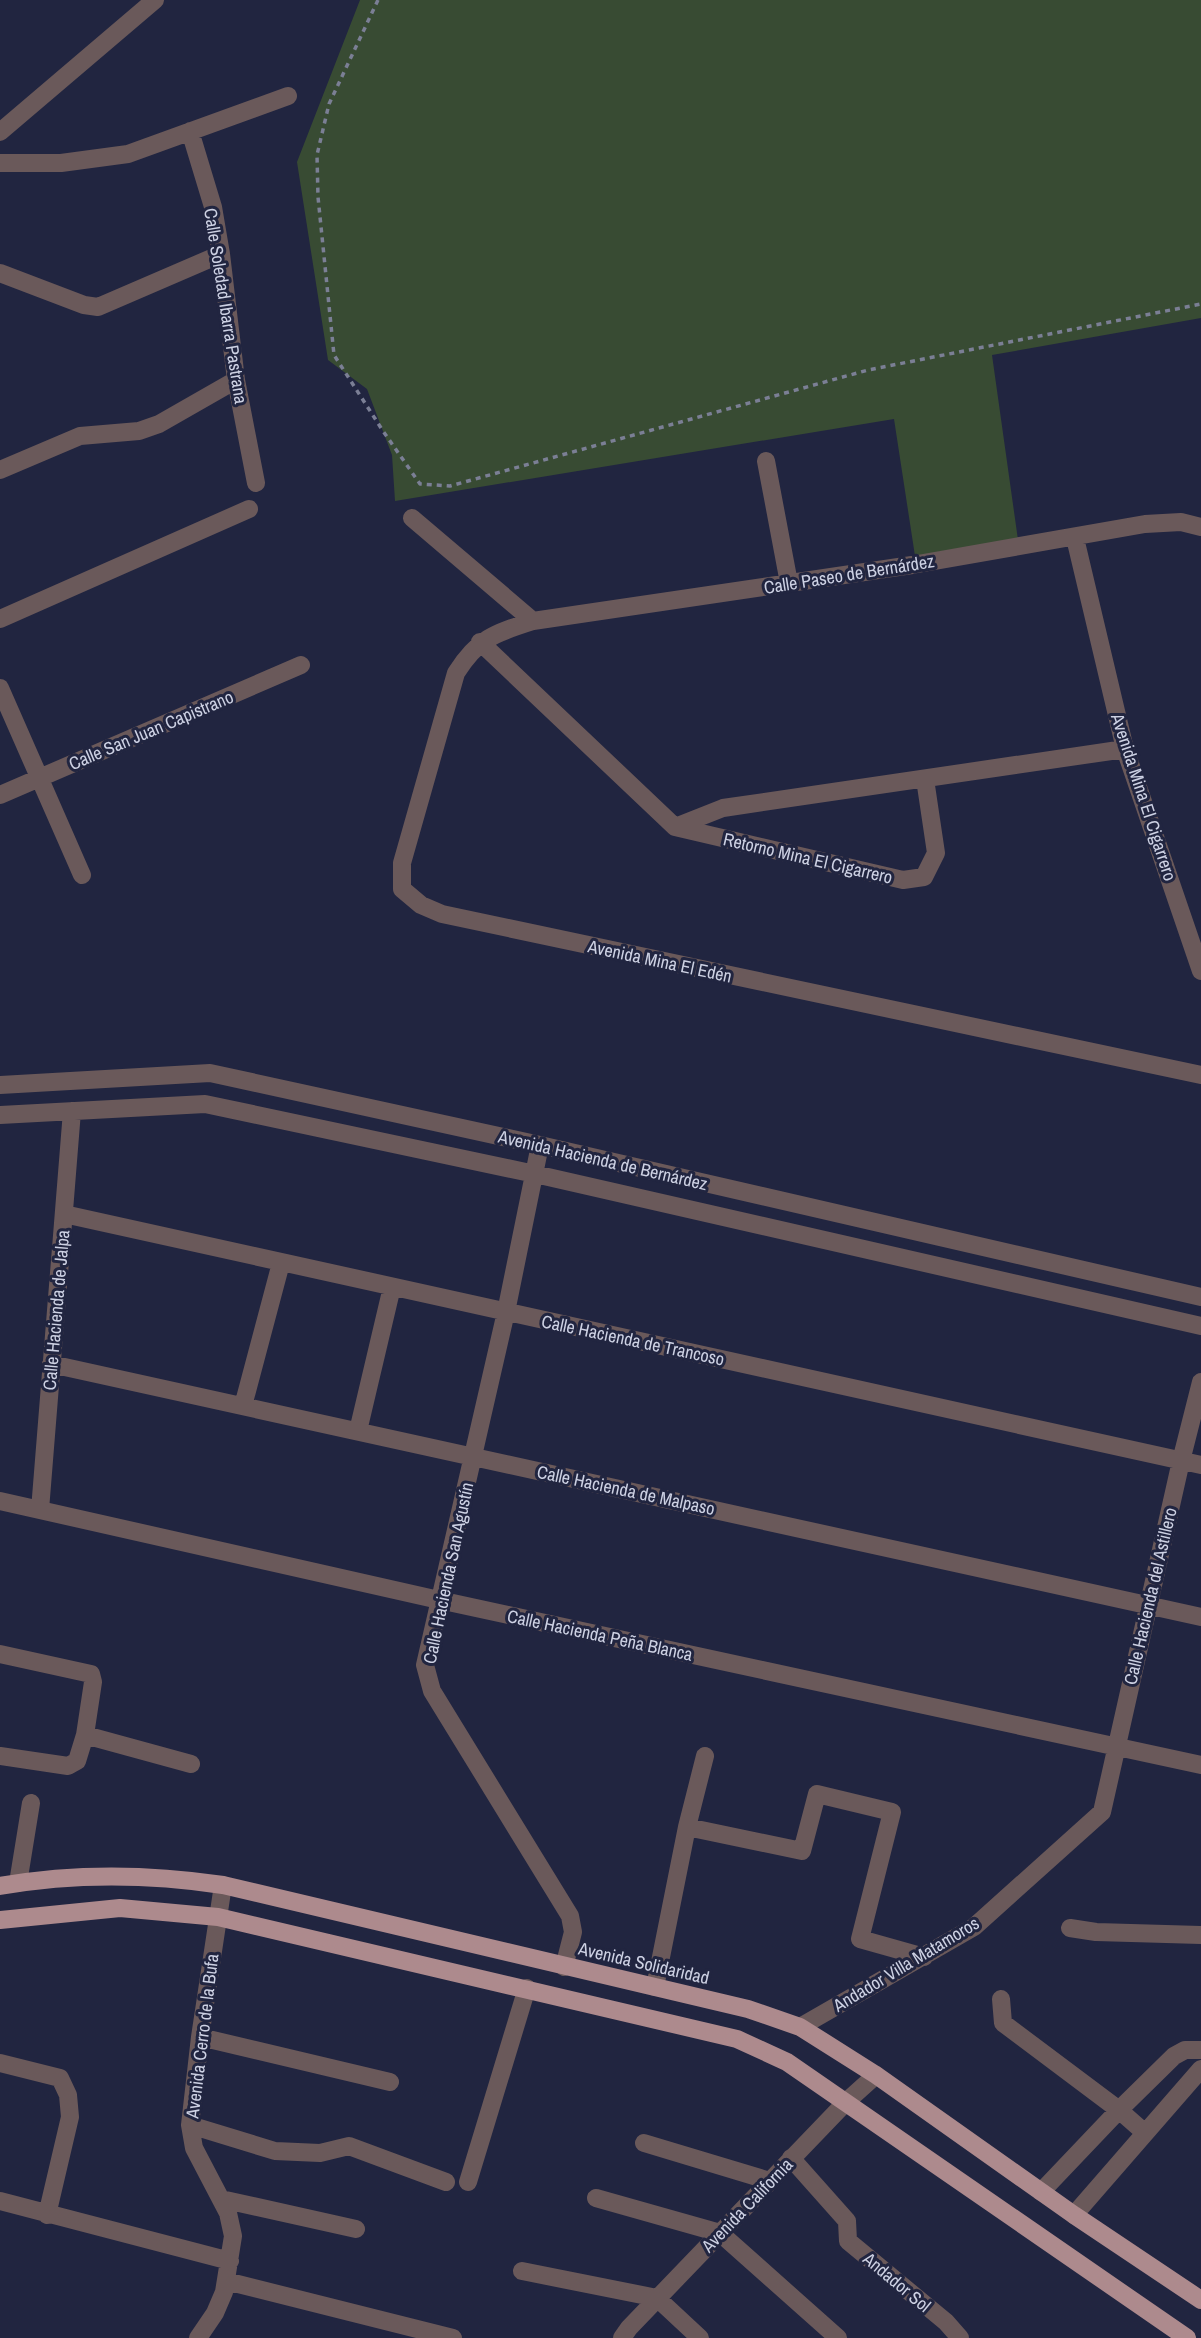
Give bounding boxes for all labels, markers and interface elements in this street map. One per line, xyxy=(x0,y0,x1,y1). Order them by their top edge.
street label: Calle Soledad Ibarra Pastrana xyxy=(198,206,254,406)
street label: Calle Paseo de Bernárdez xyxy=(762,548,936,600)
street label: Calle San Juan Capistrano xyxy=(65,684,237,776)
street label: Avenida Mina El Cigarrero xyxy=(1105,709,1183,884)
street label: Retorno Mina El Cigarrero xyxy=(721,826,895,890)
street label: Avenida Mina El Edén xyxy=(585,933,734,988)
street label: Avenida Hacienda de Bernárdez xyxy=(495,1124,710,1196)
street label: Calle Hacienda de Jalpa xyxy=(37,1229,75,1391)
street label: Calle Hacienda de Trancoso xyxy=(539,1308,727,1372)
street label: Calle Hacienda de Malpaso xyxy=(535,1459,717,1521)
street label: Calle Hacienda San Agustín xyxy=(417,1480,479,1666)
street label: Calle Hacienda del Astillero xyxy=(1117,1505,1183,1687)
street label: Calle Hacienda Peña Blanca xyxy=(505,1603,695,1667)
street label: Andador Villa Matamoros xyxy=(827,1910,984,2018)
street label: Avenida Solidaridad xyxy=(575,1936,712,1990)
street label: Avenida Cerro de la Bufa xyxy=(179,1952,224,2121)
street label: Avenida California xyxy=(695,2152,798,2258)
street label: Andador Sol xyxy=(857,2246,936,2318)

